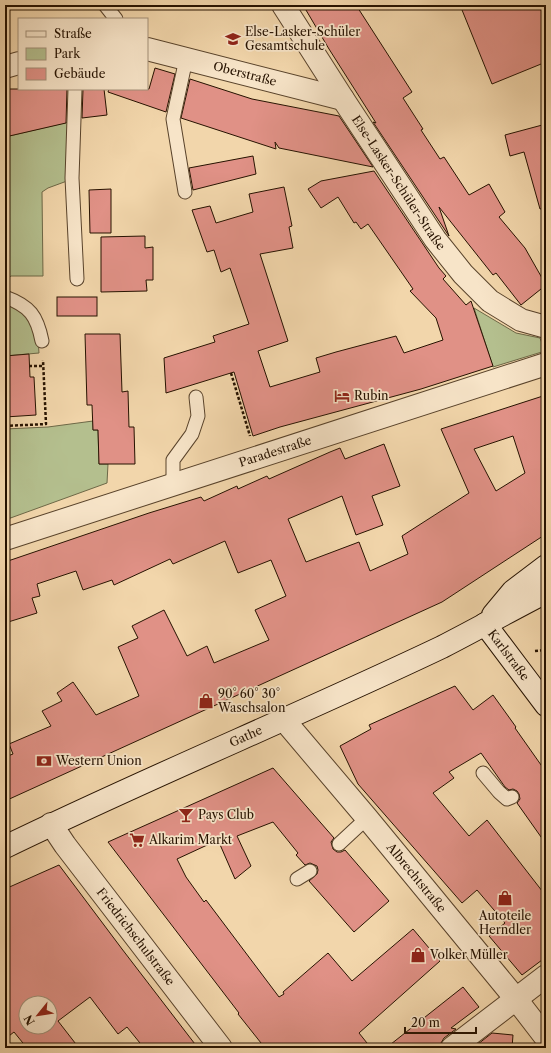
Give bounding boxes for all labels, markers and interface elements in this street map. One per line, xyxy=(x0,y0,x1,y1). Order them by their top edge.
legend xyxy=(18,18,148,90)
place label: Else-Lasker-Schüler Gesamtschule xyxy=(245,24,360,53)
text: Straße xyxy=(54,26,92,41)
school or university icon: Else-Lasker-Schüler Gesamtschule xyxy=(224,30,242,48)
text: Park xyxy=(54,46,81,61)
street label: Oberstraße xyxy=(212,58,279,89)
text: Gebäude xyxy=(54,66,106,81)
street label: Else-Lasker-Schüler-Straße xyxy=(349,112,449,253)
hotel icon: Rubin xyxy=(333,387,351,405)
place label: Rubin xyxy=(354,388,389,403)
street label: Paradestraße xyxy=(237,432,313,470)
street label: Karlstraße xyxy=(485,626,533,684)
place label: 90° 60° 30° Waschsalon xyxy=(217,686,286,715)
shop icon: 90° 60° 30° Waschsalon xyxy=(197,692,215,710)
street label: Gathe xyxy=(227,722,265,750)
bank icon: Western Union xyxy=(35,752,53,770)
place label: Western Union xyxy=(55,753,142,768)
bar icon: Pays Club xyxy=(177,806,195,824)
place label: Pays Club xyxy=(198,807,254,822)
supermarket icon: Alkarim Markt xyxy=(128,831,146,849)
place label: Alkarim Markt xyxy=(148,832,233,847)
street label: Albrechtstraße xyxy=(383,839,450,915)
street label: Friedrichschulstraße xyxy=(94,885,178,988)
shop icon: Autoteile Herndler xyxy=(496,889,514,907)
place label: Autoteile Herndler xyxy=(478,908,532,937)
shop icon: Volker Müller xyxy=(409,946,427,964)
place label: Volker Müller xyxy=(429,947,508,962)
north arrow xyxy=(18,995,58,1035)
scale bar xyxy=(405,1009,476,1035)
text: N xyxy=(21,1012,38,1028)
text: 20 m xyxy=(411,1015,440,1030)

